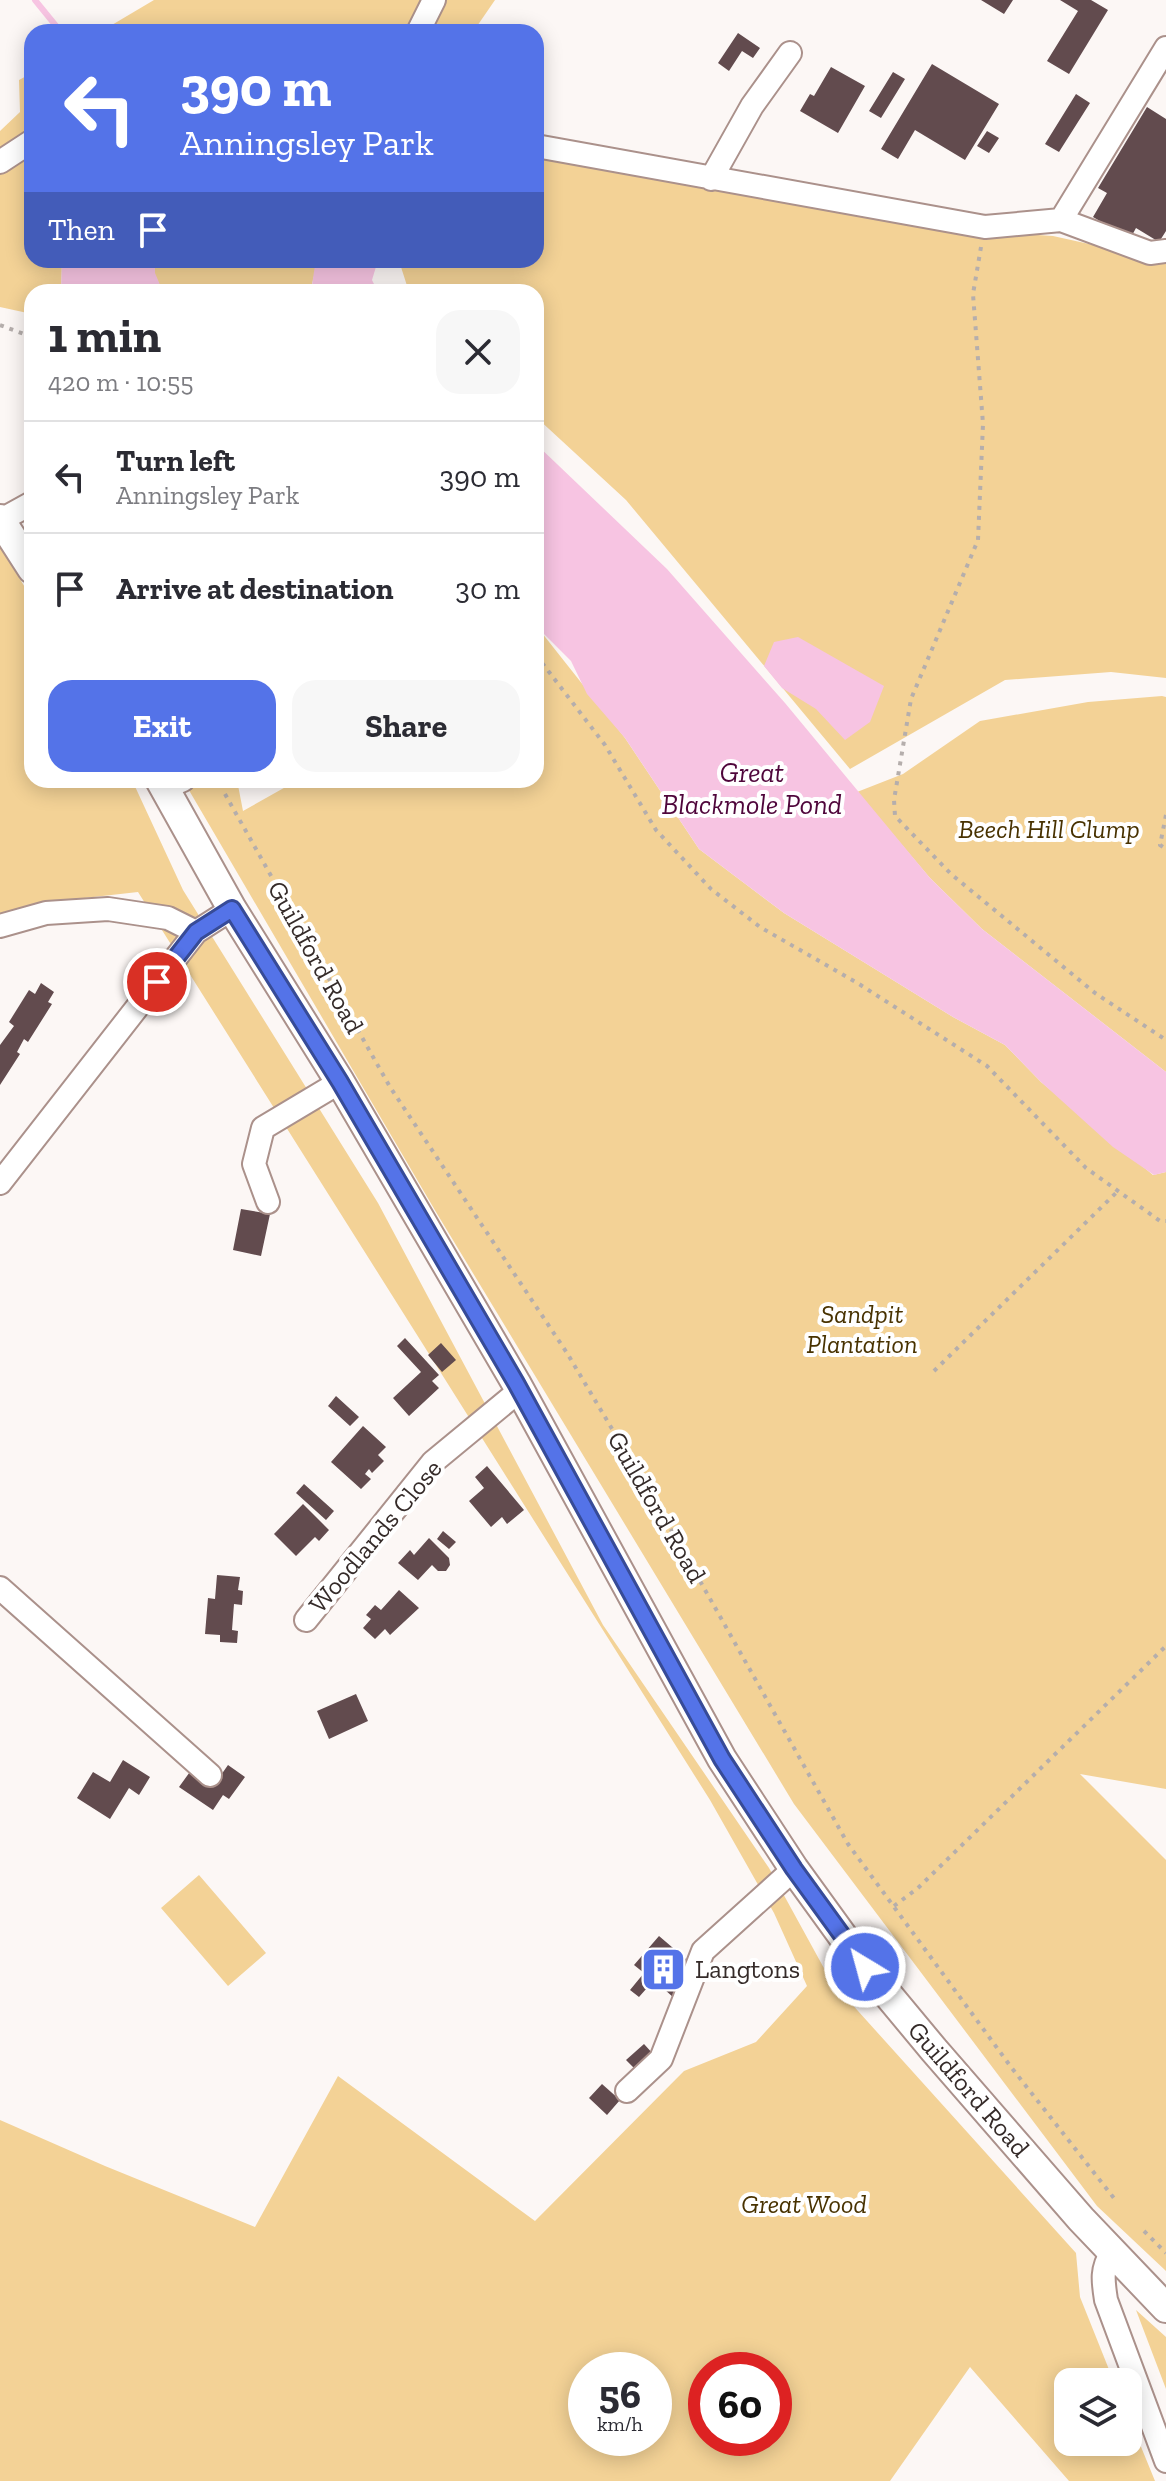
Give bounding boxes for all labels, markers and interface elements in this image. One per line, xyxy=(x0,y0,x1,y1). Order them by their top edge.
text: 390 m xyxy=(180,53,332,120)
icon: left xyxy=(48,56,152,160)
text: Anningsley Park xyxy=(180,121,434,164)
icon: arrive xyxy=(131,208,175,252)
text: Then xyxy=(48,212,115,248)
text: 1 min xyxy=(48,307,161,364)
button: close xyxy=(436,310,520,394)
text: 420 m · 10:55 xyxy=(48,366,194,398)
text: Turn left xyxy=(116,443,235,479)
icon: left xyxy=(48,455,92,499)
text: 390 m xyxy=(439,459,520,495)
text: Anningsley Park xyxy=(116,479,299,511)
icon: arrive xyxy=(48,567,92,611)
text: Arrive at destination xyxy=(116,571,393,607)
text: 30 m xyxy=(455,571,520,607)
button: Exit xyxy=(48,680,276,772)
button: Share xyxy=(292,680,520,772)
water label: Great Blackmole Pond xyxy=(662,756,842,821)
park label: Beech Hill Clump xyxy=(958,813,1140,845)
street label: Guildford Road xyxy=(261,875,371,1039)
pin xyxy=(123,948,191,1016)
icon: arrive xyxy=(135,960,179,1004)
park label: Sandpit Plantation xyxy=(806,1298,918,1360)
street label: Guildford Road xyxy=(601,1426,713,1588)
street label: Woodlands Close xyxy=(301,1453,449,1619)
position arrow xyxy=(823,1925,907,2009)
building icon: Langtons xyxy=(640,1945,688,1993)
place label: Langtons xyxy=(695,1953,800,1985)
street label: Guildford Road xyxy=(901,2015,1037,2163)
park label: Great Wood xyxy=(741,2188,867,2220)
speed limit sign: 60 xyxy=(688,2352,792,2456)
map controls xyxy=(1054,2368,1142,2456)
button: layers xyxy=(1054,2368,1142,2456)
text: 56 xyxy=(599,2370,641,2418)
text: km/h xyxy=(597,2412,643,2436)

